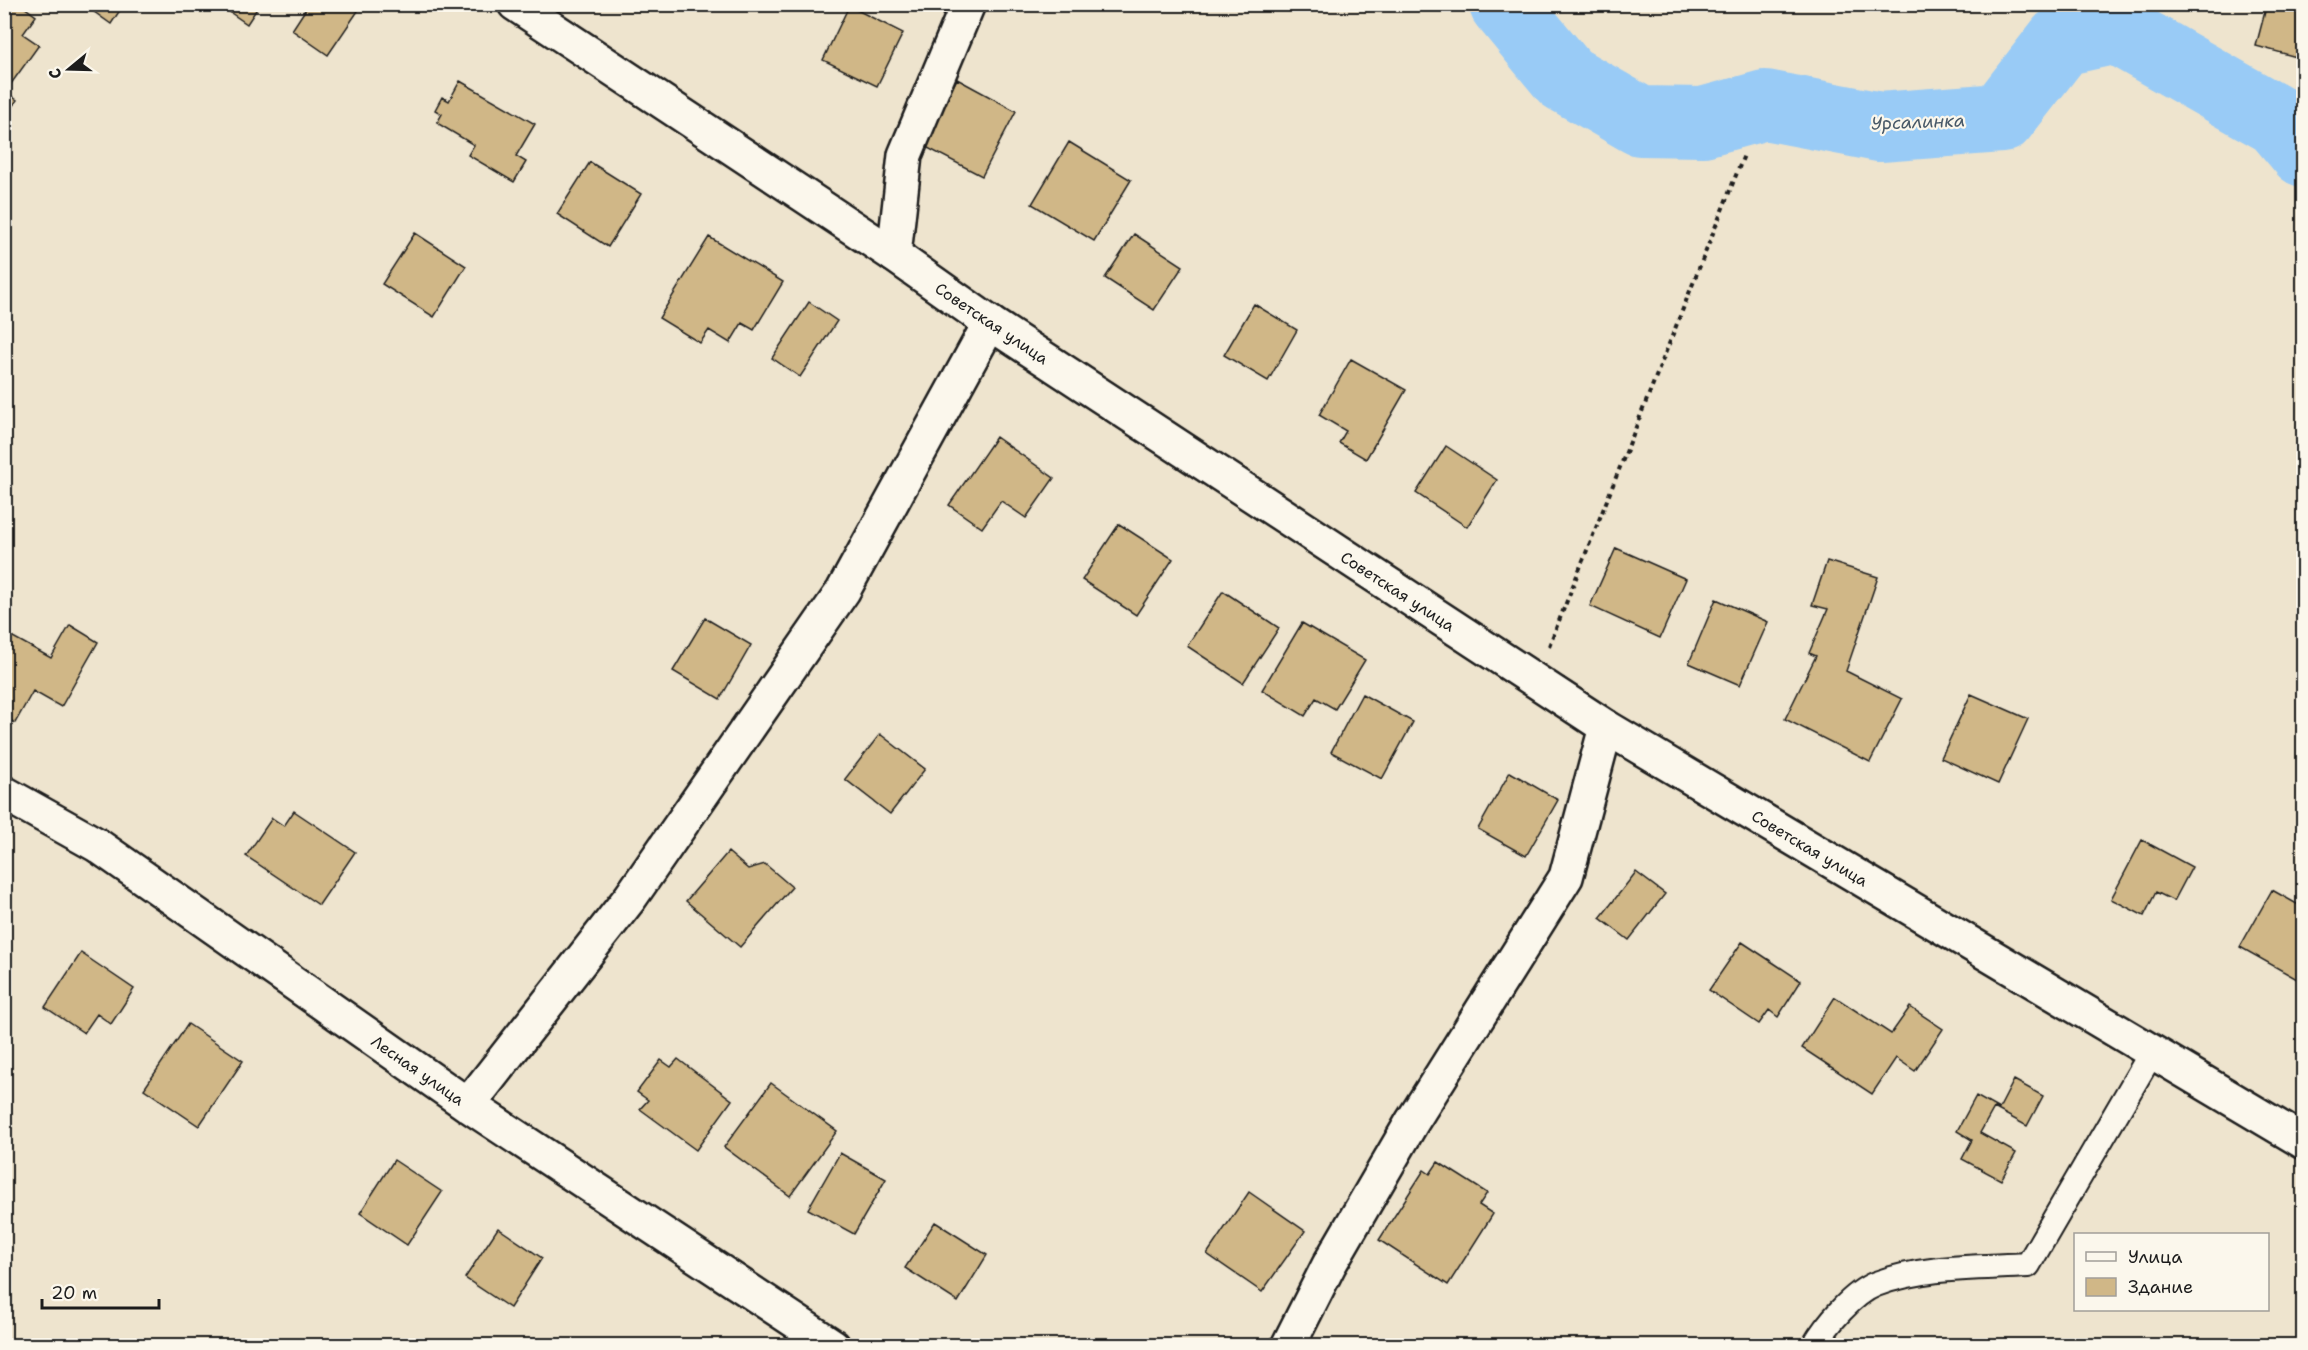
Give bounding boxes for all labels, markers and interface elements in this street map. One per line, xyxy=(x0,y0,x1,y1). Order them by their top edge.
north arrow xyxy=(39,39,99,99)
text: С xyxy=(44,65,67,82)
water label: Урсалинка xyxy=(1871,108,1965,136)
street label: Советская улица xyxy=(931,278,1052,369)
street label: Советская улица xyxy=(1337,547,1459,636)
street label: Советская улица xyxy=(1748,805,1872,892)
street label: Лесная улица xyxy=(367,1031,468,1110)
legend xyxy=(2074,1233,2269,1311)
text: Улица xyxy=(2128,1245,2182,1269)
scale bar xyxy=(42,1272,159,1310)
text: Здание xyxy=(2128,1275,2193,1299)
text: 20 m xyxy=(51,1281,97,1305)

